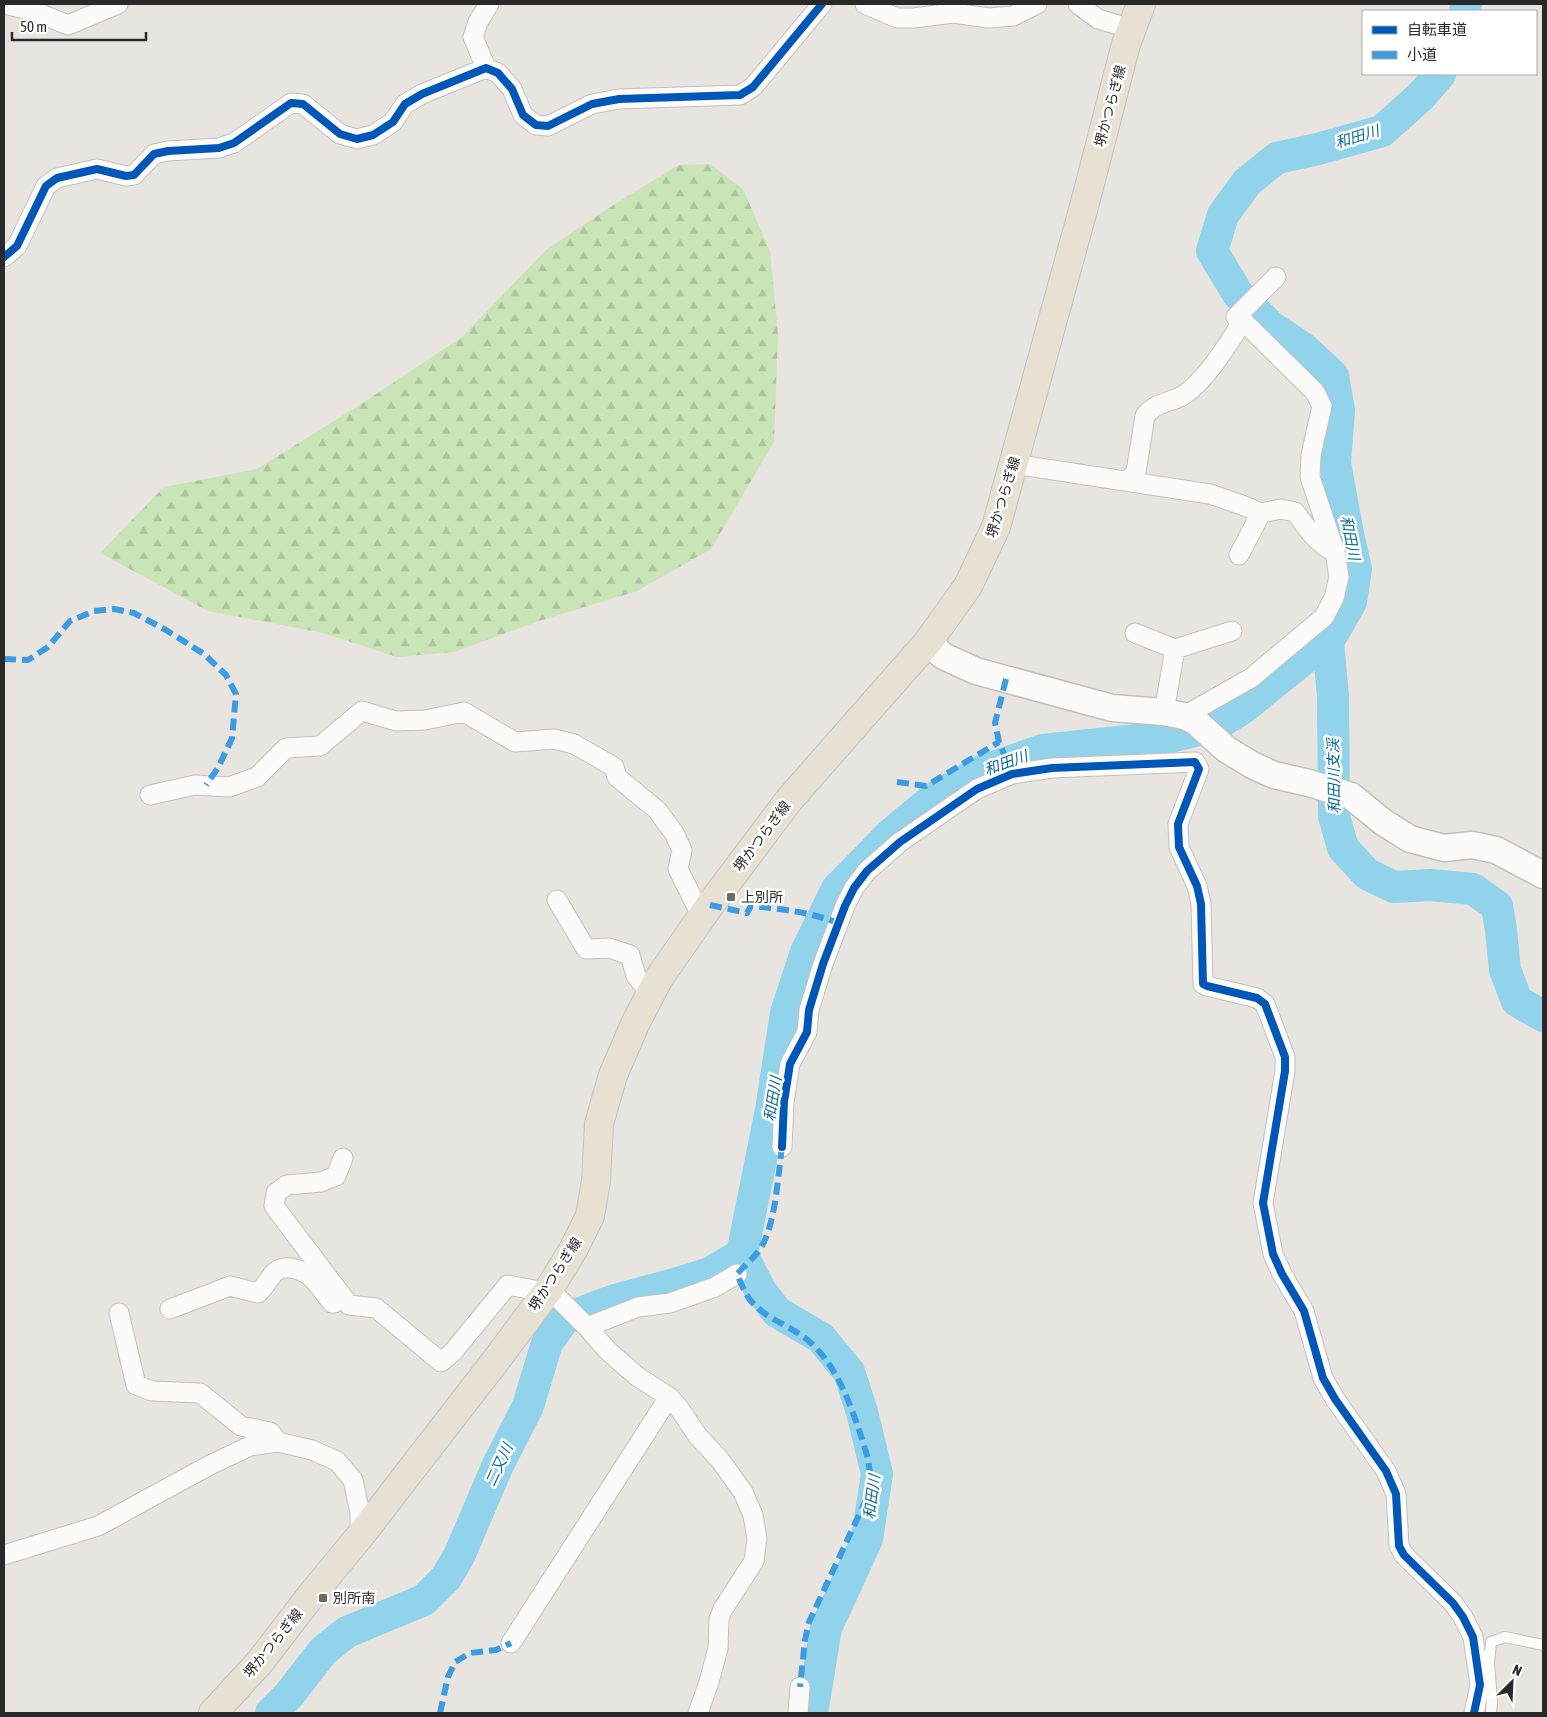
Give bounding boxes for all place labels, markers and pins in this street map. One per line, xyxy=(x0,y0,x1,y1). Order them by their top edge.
place label: 上別所 xyxy=(741,889,783,905)
marker: 上別所 xyxy=(725,891,737,903)
place label: 別所南 xyxy=(333,1590,375,1606)
marker: 別所南 xyxy=(317,1592,329,1604)

